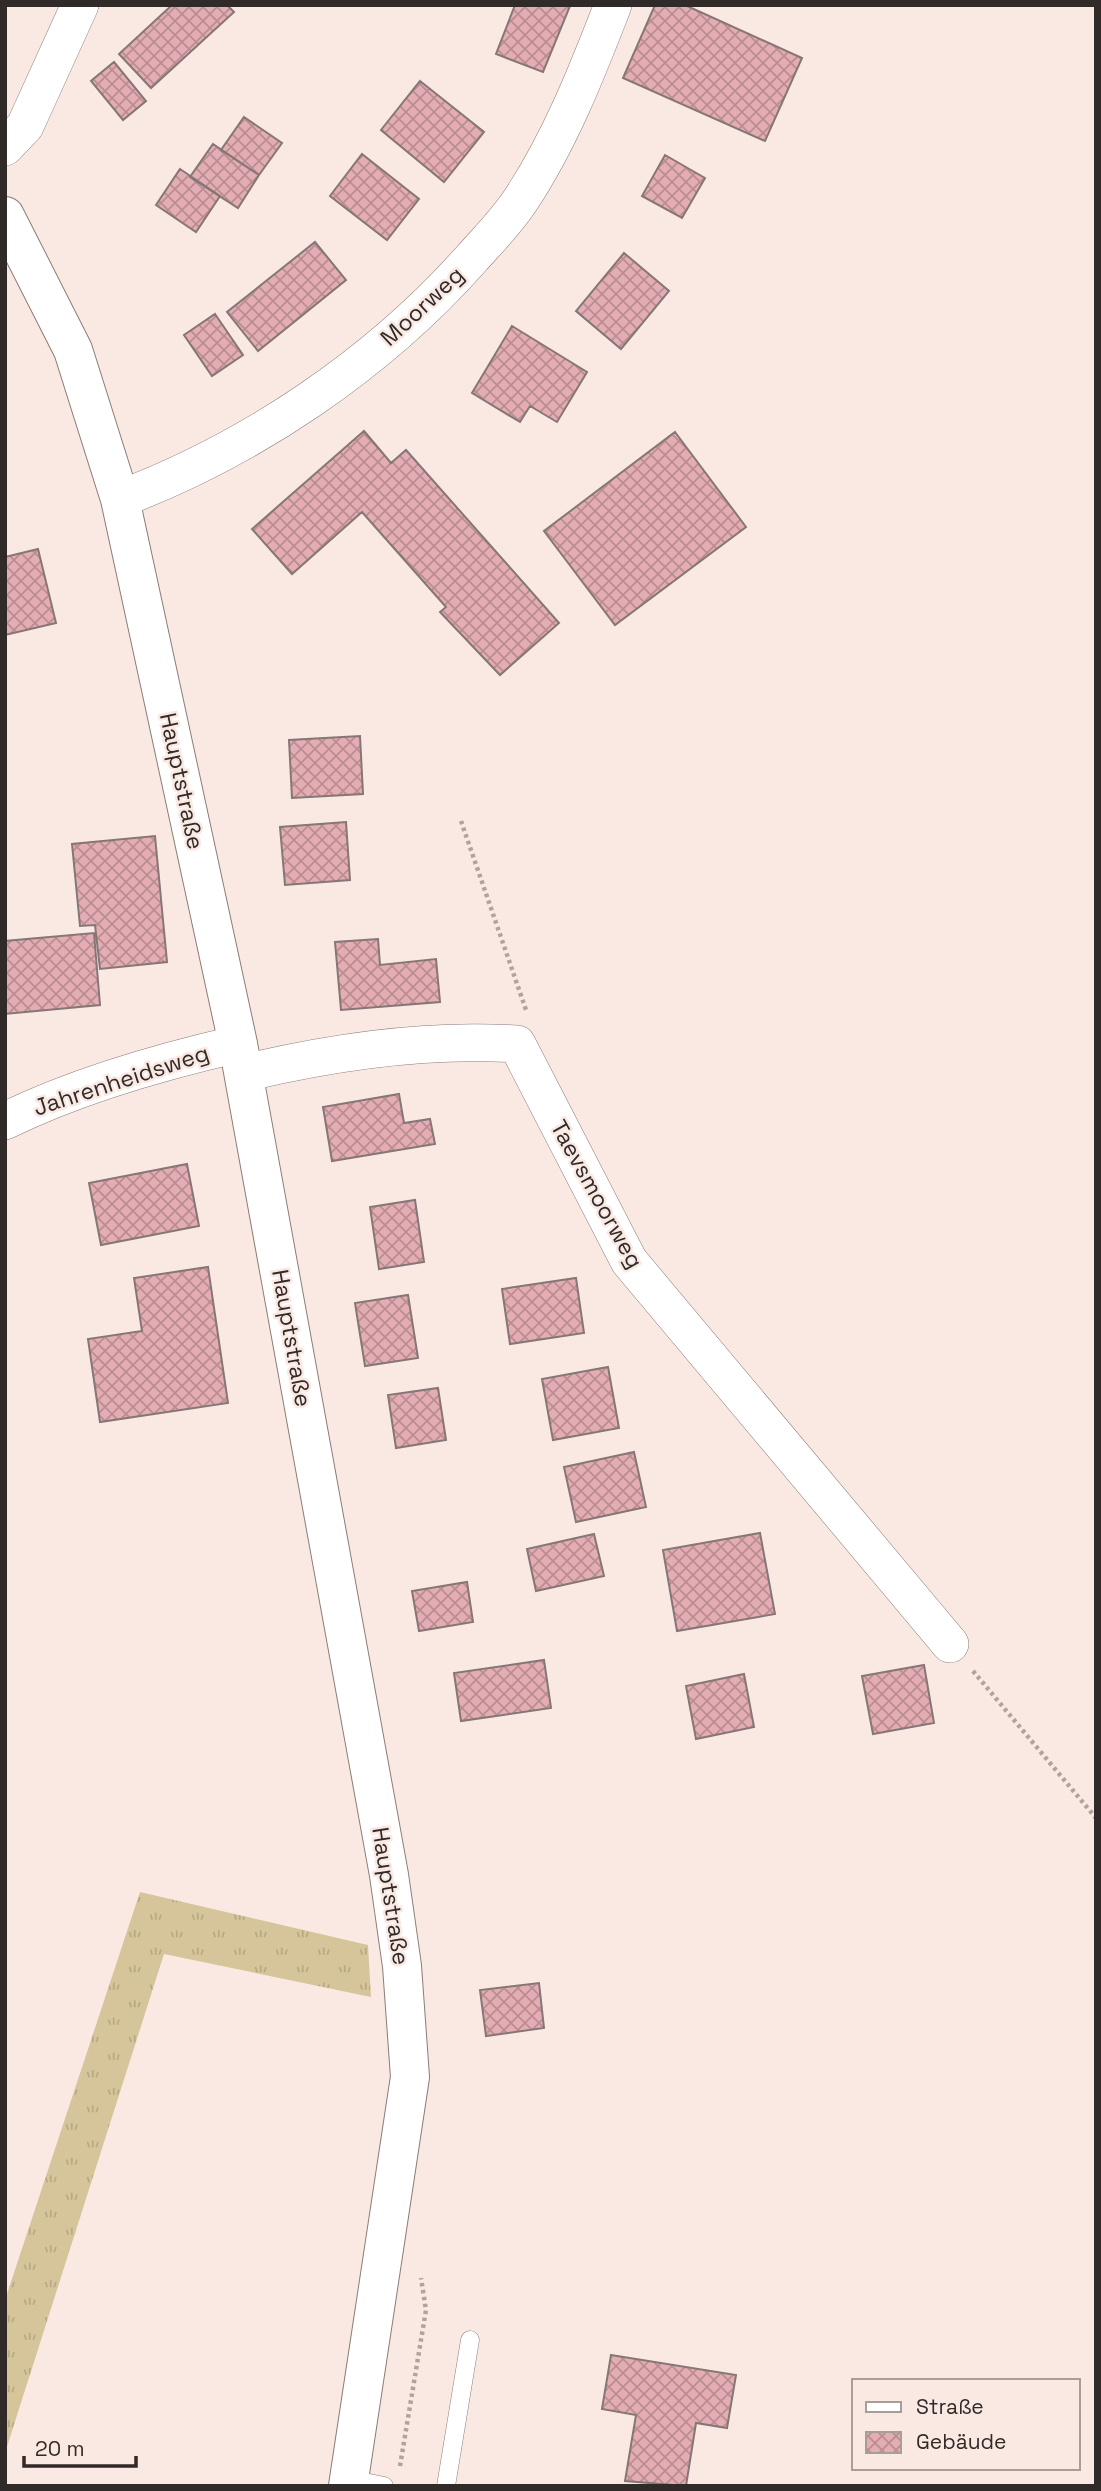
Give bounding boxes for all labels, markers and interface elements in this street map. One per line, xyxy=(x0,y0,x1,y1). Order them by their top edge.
street label: Moorweg xyxy=(374,260,470,352)
street label: Hauptstraße xyxy=(153,710,211,852)
street label: Jahrenheidsweg xyxy=(29,1037,213,1123)
street label: Taevsmoorweg xyxy=(544,1114,650,1274)
street label: Hauptstraße xyxy=(265,1267,319,1409)
street label: Hauptstraße xyxy=(365,1825,417,1967)
legend xyxy=(852,2379,1080,2470)
text: Straße xyxy=(916,2393,984,2420)
scale bar xyxy=(24,2424,136,2468)
text: Gebäude xyxy=(916,2428,1006,2455)
text: 20 m xyxy=(35,2435,85,2462)

